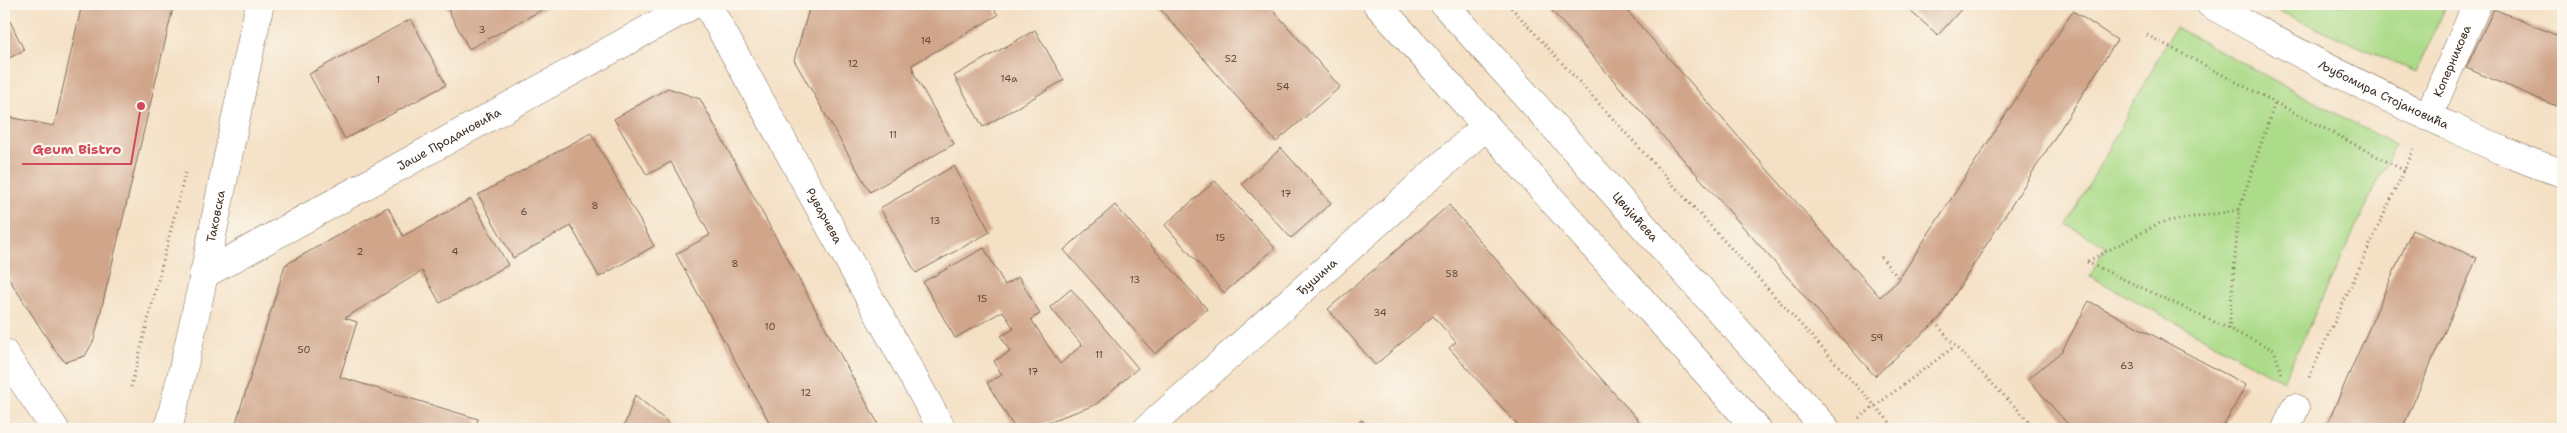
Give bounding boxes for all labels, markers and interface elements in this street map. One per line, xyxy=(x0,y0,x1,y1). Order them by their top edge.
street label: Коперникова xyxy=(2430,22,2475,99)
house number: 3 xyxy=(479,23,486,36)
house number: 14 xyxy=(921,34,931,47)
house number: 52 xyxy=(1225,52,1237,65)
house number: 12 xyxy=(848,57,858,70)
street label: Љубомира Стојановића xyxy=(2316,57,2452,133)
house number: 14a xyxy=(1001,72,1018,85)
house number: 1 xyxy=(376,73,380,86)
house number: 54 xyxy=(1277,80,1289,93)
street label: Јаше Продановића xyxy=(394,104,504,174)
house number: 11 xyxy=(889,128,897,141)
callout: Geum Bistro xyxy=(22,135,131,164)
text: Geum Bistro xyxy=(33,140,121,158)
street label: Руварчева xyxy=(802,185,846,247)
house number: 17 xyxy=(1281,187,1291,200)
street label: Таковска xyxy=(203,188,229,244)
street label: Цвијићева xyxy=(1609,188,1662,245)
house number: 8 xyxy=(592,199,599,212)
house number: 6 xyxy=(521,205,528,218)
house number: 13 xyxy=(930,214,940,227)
house number: 15 xyxy=(1215,231,1225,244)
house number: 2 xyxy=(357,245,364,258)
house number: 4 xyxy=(452,245,459,258)
street label: Ђушина xyxy=(1293,254,1341,299)
house number: 8 xyxy=(732,257,739,270)
house number: 58 xyxy=(1446,267,1458,280)
house number: 13 xyxy=(1130,273,1140,286)
house number: 15 xyxy=(977,292,987,305)
house number: 34 xyxy=(1373,306,1387,319)
house number: 10 xyxy=(765,320,775,333)
house number: 59 xyxy=(1871,331,1883,344)
house number: 50 xyxy=(297,343,311,356)
house number: 11 xyxy=(1095,348,1103,361)
house number: 63 xyxy=(2120,359,2134,372)
house number: 17 xyxy=(1028,365,1038,378)
house number: 12 xyxy=(801,386,811,399)

